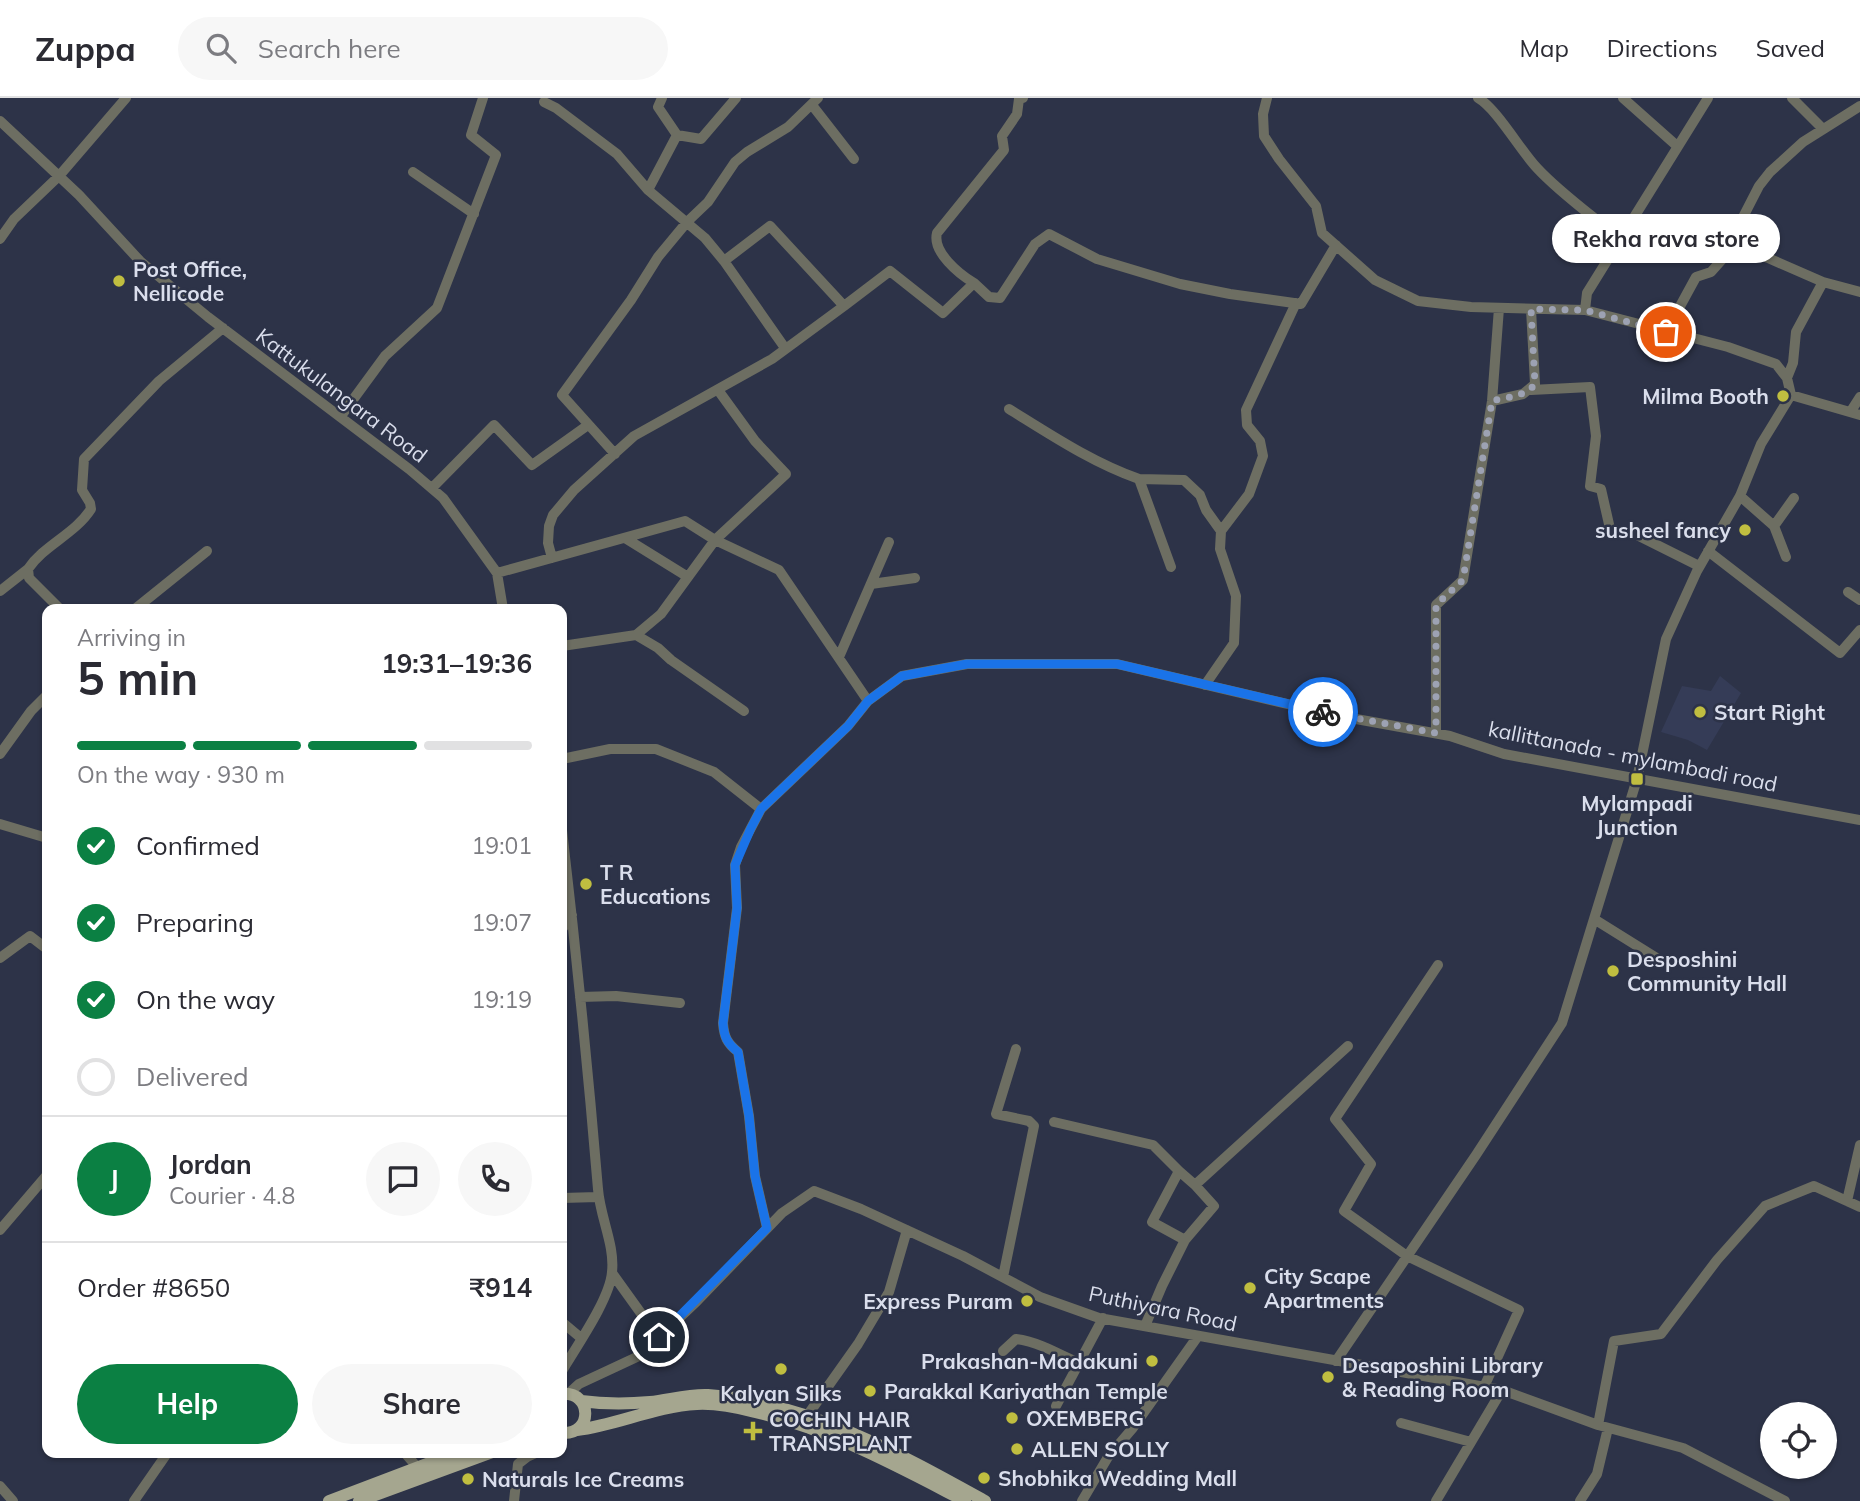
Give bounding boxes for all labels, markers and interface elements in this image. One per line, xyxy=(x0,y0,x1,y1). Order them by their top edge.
search box xyxy=(178,17,668,80)
text: Zuppa xyxy=(35,28,136,69)
icon: search xyxy=(202,29,240,67)
text: Search here xyxy=(258,32,401,65)
text: Map xyxy=(1519,33,1569,63)
text: Directions xyxy=(1607,33,1718,63)
text: Saved xyxy=(1756,33,1825,63)
callout: Rekha rava store xyxy=(1552,213,1780,262)
text: Rekha rava store xyxy=(1573,224,1759,253)
place label: Post Office, Nellicode xyxy=(133,256,247,306)
marker: Post Office, Nellicode xyxy=(111,273,127,289)
pin xyxy=(1636,302,1696,362)
icon: bag xyxy=(1647,313,1685,351)
street label: Kattukulangara Road xyxy=(251,322,433,468)
place label: Milma Booth xyxy=(1642,383,1769,409)
marker: Milma Booth xyxy=(1775,388,1791,404)
place label: susheel fancy xyxy=(1595,517,1732,543)
marker: susheel fancy xyxy=(1737,522,1753,538)
text: Arriving in xyxy=(77,623,186,652)
text: 19:31–19:36 xyxy=(381,647,532,680)
text: 5 min xyxy=(77,649,198,707)
courier xyxy=(1288,677,1358,747)
icon: bike xyxy=(1304,693,1342,731)
place label: Start Right xyxy=(1714,699,1825,725)
marker: Start Right xyxy=(1692,704,1708,720)
street label: kallittanada - mylambadi road xyxy=(1486,715,1780,797)
text: On the way · 930 m xyxy=(77,760,285,789)
marker: Mylampadi Junction xyxy=(1629,771,1645,787)
place label: Mylampadi Junction xyxy=(1581,790,1693,840)
icon: check xyxy=(77,827,115,865)
text: Confirmed xyxy=(136,829,260,862)
text: 19:01 xyxy=(472,831,532,860)
place label: T R Educations xyxy=(600,859,711,909)
marker: T R Educations xyxy=(578,876,594,892)
icon: check xyxy=(77,904,115,942)
text: Preparing xyxy=(136,906,254,939)
text: 19:07 xyxy=(472,908,532,937)
place label: Desposhini Community Hall xyxy=(1627,946,1787,996)
marker: Desposhini Community Hall xyxy=(1605,963,1621,979)
icon: check xyxy=(77,981,115,1019)
text: On the way xyxy=(136,983,275,1016)
text: 19:19 xyxy=(472,985,532,1014)
text: Delivered xyxy=(136,1060,249,1093)
button: chat xyxy=(366,1142,440,1216)
button: phone xyxy=(458,1142,532,1216)
text: Jordan xyxy=(169,1148,252,1181)
text: J xyxy=(109,1163,119,1196)
text: Courier · 4.8 xyxy=(169,1181,295,1210)
place label: City Scape Apartments xyxy=(1264,1263,1384,1313)
text: Order #8650 xyxy=(77,1271,230,1304)
text: ₹914 xyxy=(470,1271,532,1304)
street label: Puthiyara Road xyxy=(1086,1280,1240,1336)
marker: City Scape Apartments xyxy=(1242,1280,1258,1296)
place label: Express Puram xyxy=(863,1288,1013,1314)
marker: Express Puram xyxy=(1019,1293,1035,1309)
pin xyxy=(629,1307,689,1367)
icon: home xyxy=(640,1318,678,1356)
place label: Prakashan-Madakuni xyxy=(921,1348,1138,1374)
place label: Desaposhini Library & Reading Room xyxy=(1342,1352,1543,1402)
marker: Prakashan-Madakuni xyxy=(1144,1353,1160,1369)
marker: Kalyan Silks xyxy=(773,1361,789,1377)
button: Help xyxy=(77,1364,298,1444)
button: Share xyxy=(312,1364,532,1444)
marker: Desaposhini Library & Reading Room xyxy=(1320,1369,1336,1385)
place label: Parakkal Kariyathan Temple xyxy=(884,1378,1168,1404)
place label: Kalyan Silks xyxy=(720,1380,842,1406)
marker: Parakkal Kariyathan Temple xyxy=(862,1383,878,1399)
map controls xyxy=(1760,1402,1837,1479)
button: locate xyxy=(1760,1402,1837,1479)
place label: OXEMBERG xyxy=(1026,1405,1144,1431)
place label: COCHIN HAIR TRANSPLANT xyxy=(769,1406,912,1456)
marker: OXEMBERG xyxy=(1004,1410,1020,1426)
marker: COCHIN HAIR TRANSPLANT xyxy=(743,1421,763,1441)
place label: ALLEN SOLLY xyxy=(1031,1436,1169,1462)
marker: ALLEN SOLLY xyxy=(1009,1441,1025,1457)
place label: Shobhika Wedding Mall xyxy=(998,1465,1237,1491)
place label: Naturals Ice Creams xyxy=(482,1466,684,1492)
marker: Shobhika Wedding Mall xyxy=(976,1470,992,1486)
marker: Naturals Ice Creams xyxy=(460,1471,476,1487)

